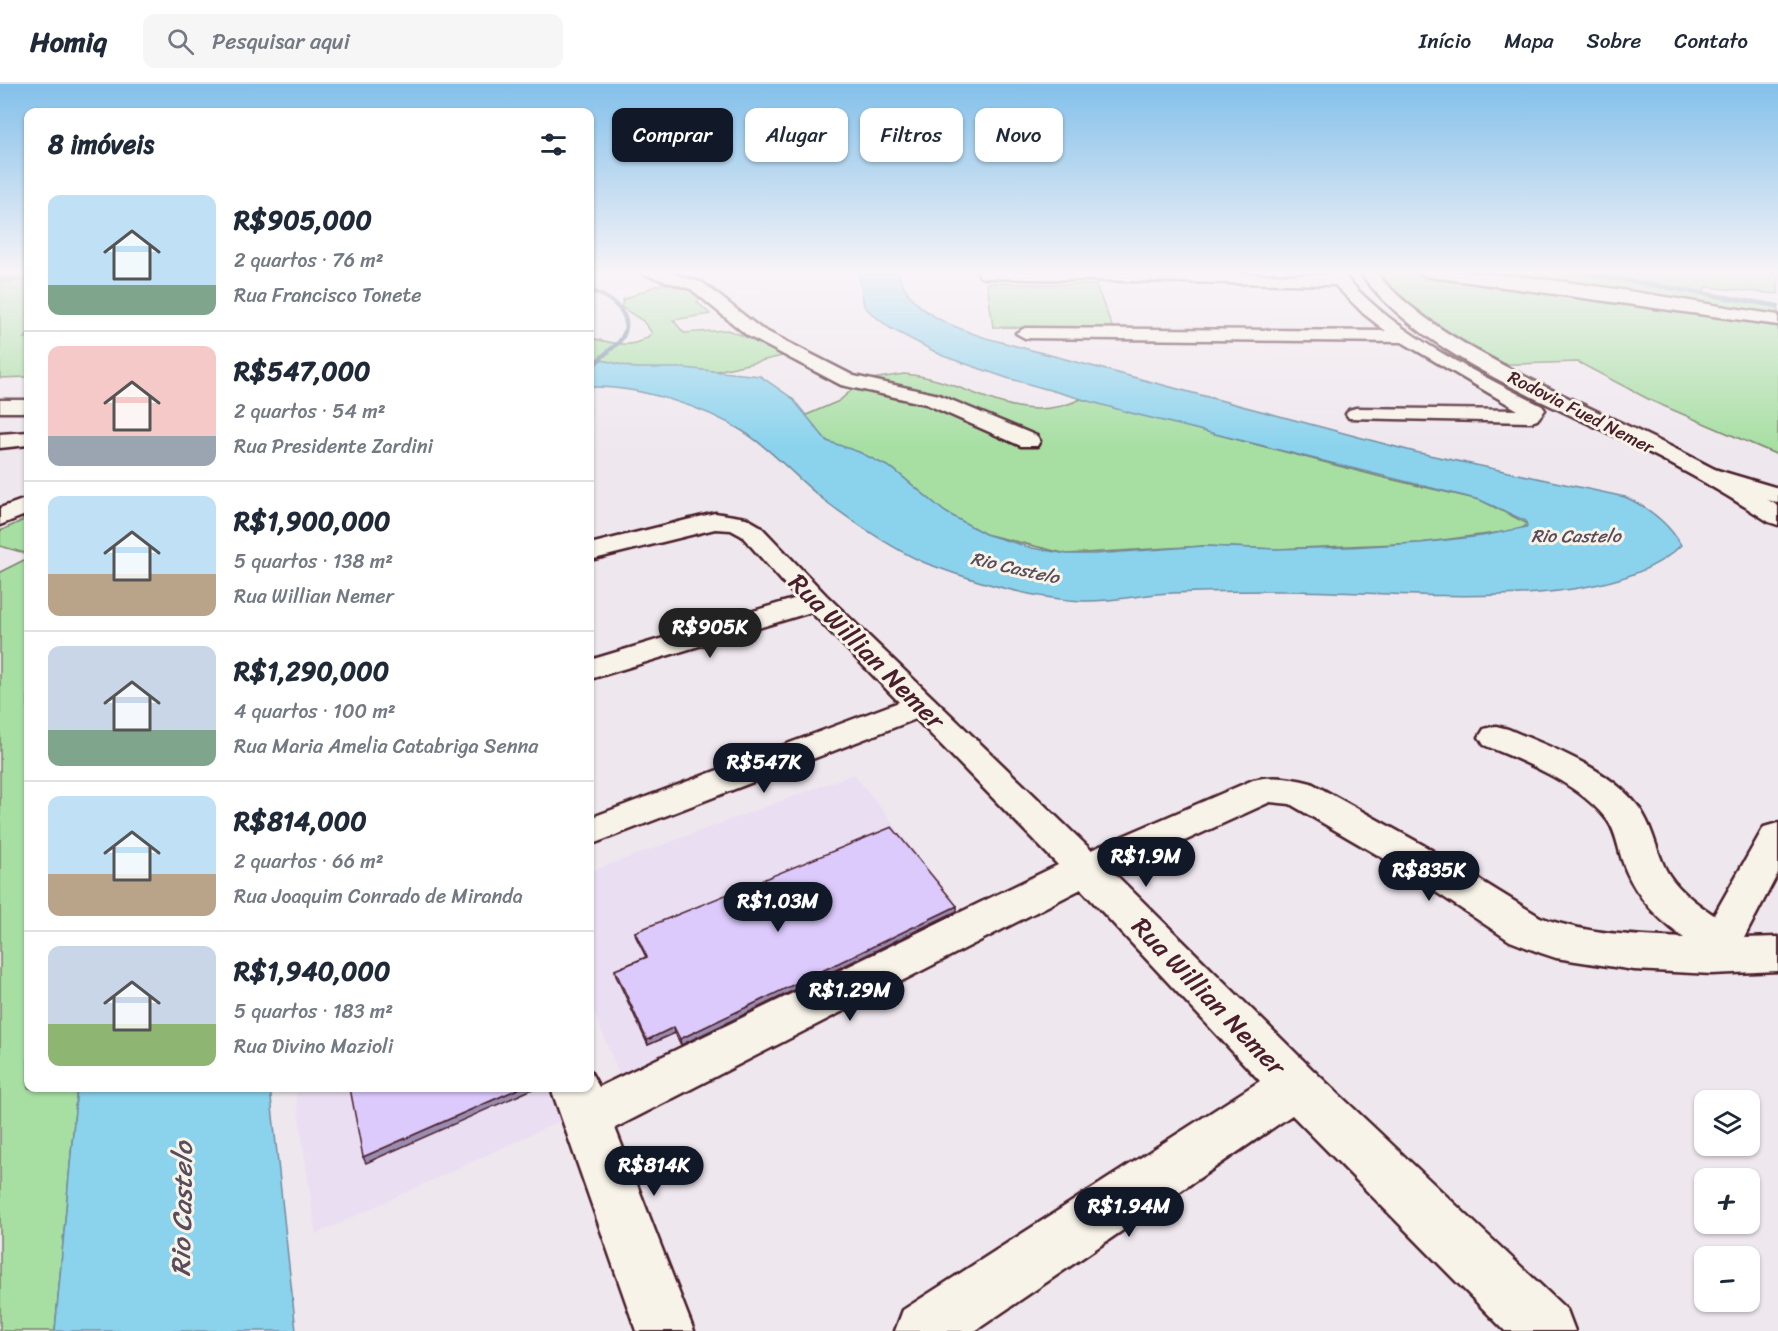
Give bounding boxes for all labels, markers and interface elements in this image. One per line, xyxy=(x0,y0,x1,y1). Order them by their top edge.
search box xyxy=(143,14,563,68)
text: Homiq xyxy=(30,17,107,66)
text: Pesquisar aqui xyxy=(212,22,350,61)
text: Início xyxy=(1419,22,1471,60)
text: Mapa xyxy=(1504,22,1554,60)
text: Sobre xyxy=(1587,22,1641,60)
text: Contato xyxy=(1674,22,1748,60)
icon: search xyxy=(164,25,197,58)
chip: Comprar xyxy=(612,108,733,162)
chip: Alugar xyxy=(745,108,848,162)
chip: Filtros xyxy=(860,108,963,162)
chip: Novo xyxy=(975,108,1063,162)
text: 8 imóveis xyxy=(48,121,154,167)
icon: filters xyxy=(537,128,570,161)
text: R$905,000 xyxy=(234,197,372,243)
icon: home xyxy=(96,219,168,291)
text: 2 quartos · 76 m² xyxy=(234,243,384,278)
text: Rua Francisco Tonete xyxy=(234,278,421,313)
text: R$547,000 xyxy=(234,348,371,394)
street label: Rodovia Fued Nemer xyxy=(1502,361,1661,463)
icon: home xyxy=(96,370,168,442)
text: 2 quartos · 54 m² xyxy=(234,394,386,429)
text: Rua Presidente Zardini xyxy=(234,429,433,464)
text: R$1,900,000 xyxy=(234,498,391,544)
icon: home xyxy=(96,520,168,592)
water label: Rio Castelo xyxy=(1531,520,1623,552)
water label: Rio Castelo xyxy=(968,542,1064,594)
text: 5 quartos · 138 m² xyxy=(234,544,393,579)
street label: Rua Willian Nemer xyxy=(777,561,958,742)
text: Rua Willian Nemer xyxy=(234,579,394,614)
pin: R$905K xyxy=(661,608,759,659)
text: R$905K xyxy=(673,610,747,645)
text: R$1,290,000 xyxy=(234,648,389,694)
icon: home xyxy=(96,670,168,742)
text: 4 quartos · 100 m² xyxy=(234,694,396,729)
text: Rua Maria Amelia Catabriga Senna xyxy=(234,729,538,764)
pin: R$547K xyxy=(715,743,813,794)
text: R$547K xyxy=(727,745,801,780)
text: R$814,000 xyxy=(234,798,367,844)
icon: home xyxy=(96,820,168,892)
pin: R$1.9M xyxy=(1097,837,1195,888)
text: R$1.9M xyxy=(1111,839,1181,874)
text: 2 quartos · 66 m² xyxy=(234,844,384,879)
pin: R$835K xyxy=(1380,851,1478,902)
text: R$835K xyxy=(1392,853,1466,888)
text: Rua Joaquim Conrado de Miranda xyxy=(234,879,523,914)
pin: R$1.03M xyxy=(723,882,833,933)
text: R$1.03M xyxy=(738,884,818,919)
street label: Rua Willian Nemer xyxy=(1120,905,1299,1088)
text: R$1,940,000 xyxy=(234,948,390,994)
icon: home xyxy=(96,970,168,1042)
pin: R$1.29M xyxy=(795,971,905,1022)
text: R$1.29M xyxy=(809,973,891,1008)
text: 5 quartos · 183 m² xyxy=(234,994,393,1029)
text: Rua Divino Mazioli xyxy=(234,1029,393,1064)
map controls xyxy=(1694,1090,1760,1312)
button: layers xyxy=(1694,1090,1760,1156)
water label: Rio Castelo xyxy=(157,1139,207,1277)
pin: R$814K xyxy=(605,1146,703,1197)
text: R$814K xyxy=(619,1148,689,1183)
button: + xyxy=(1694,1168,1760,1234)
pin: R$1.94M xyxy=(1074,1187,1184,1238)
text: R$1.94M xyxy=(1088,1189,1170,1224)
button: − xyxy=(1694,1246,1760,1312)

